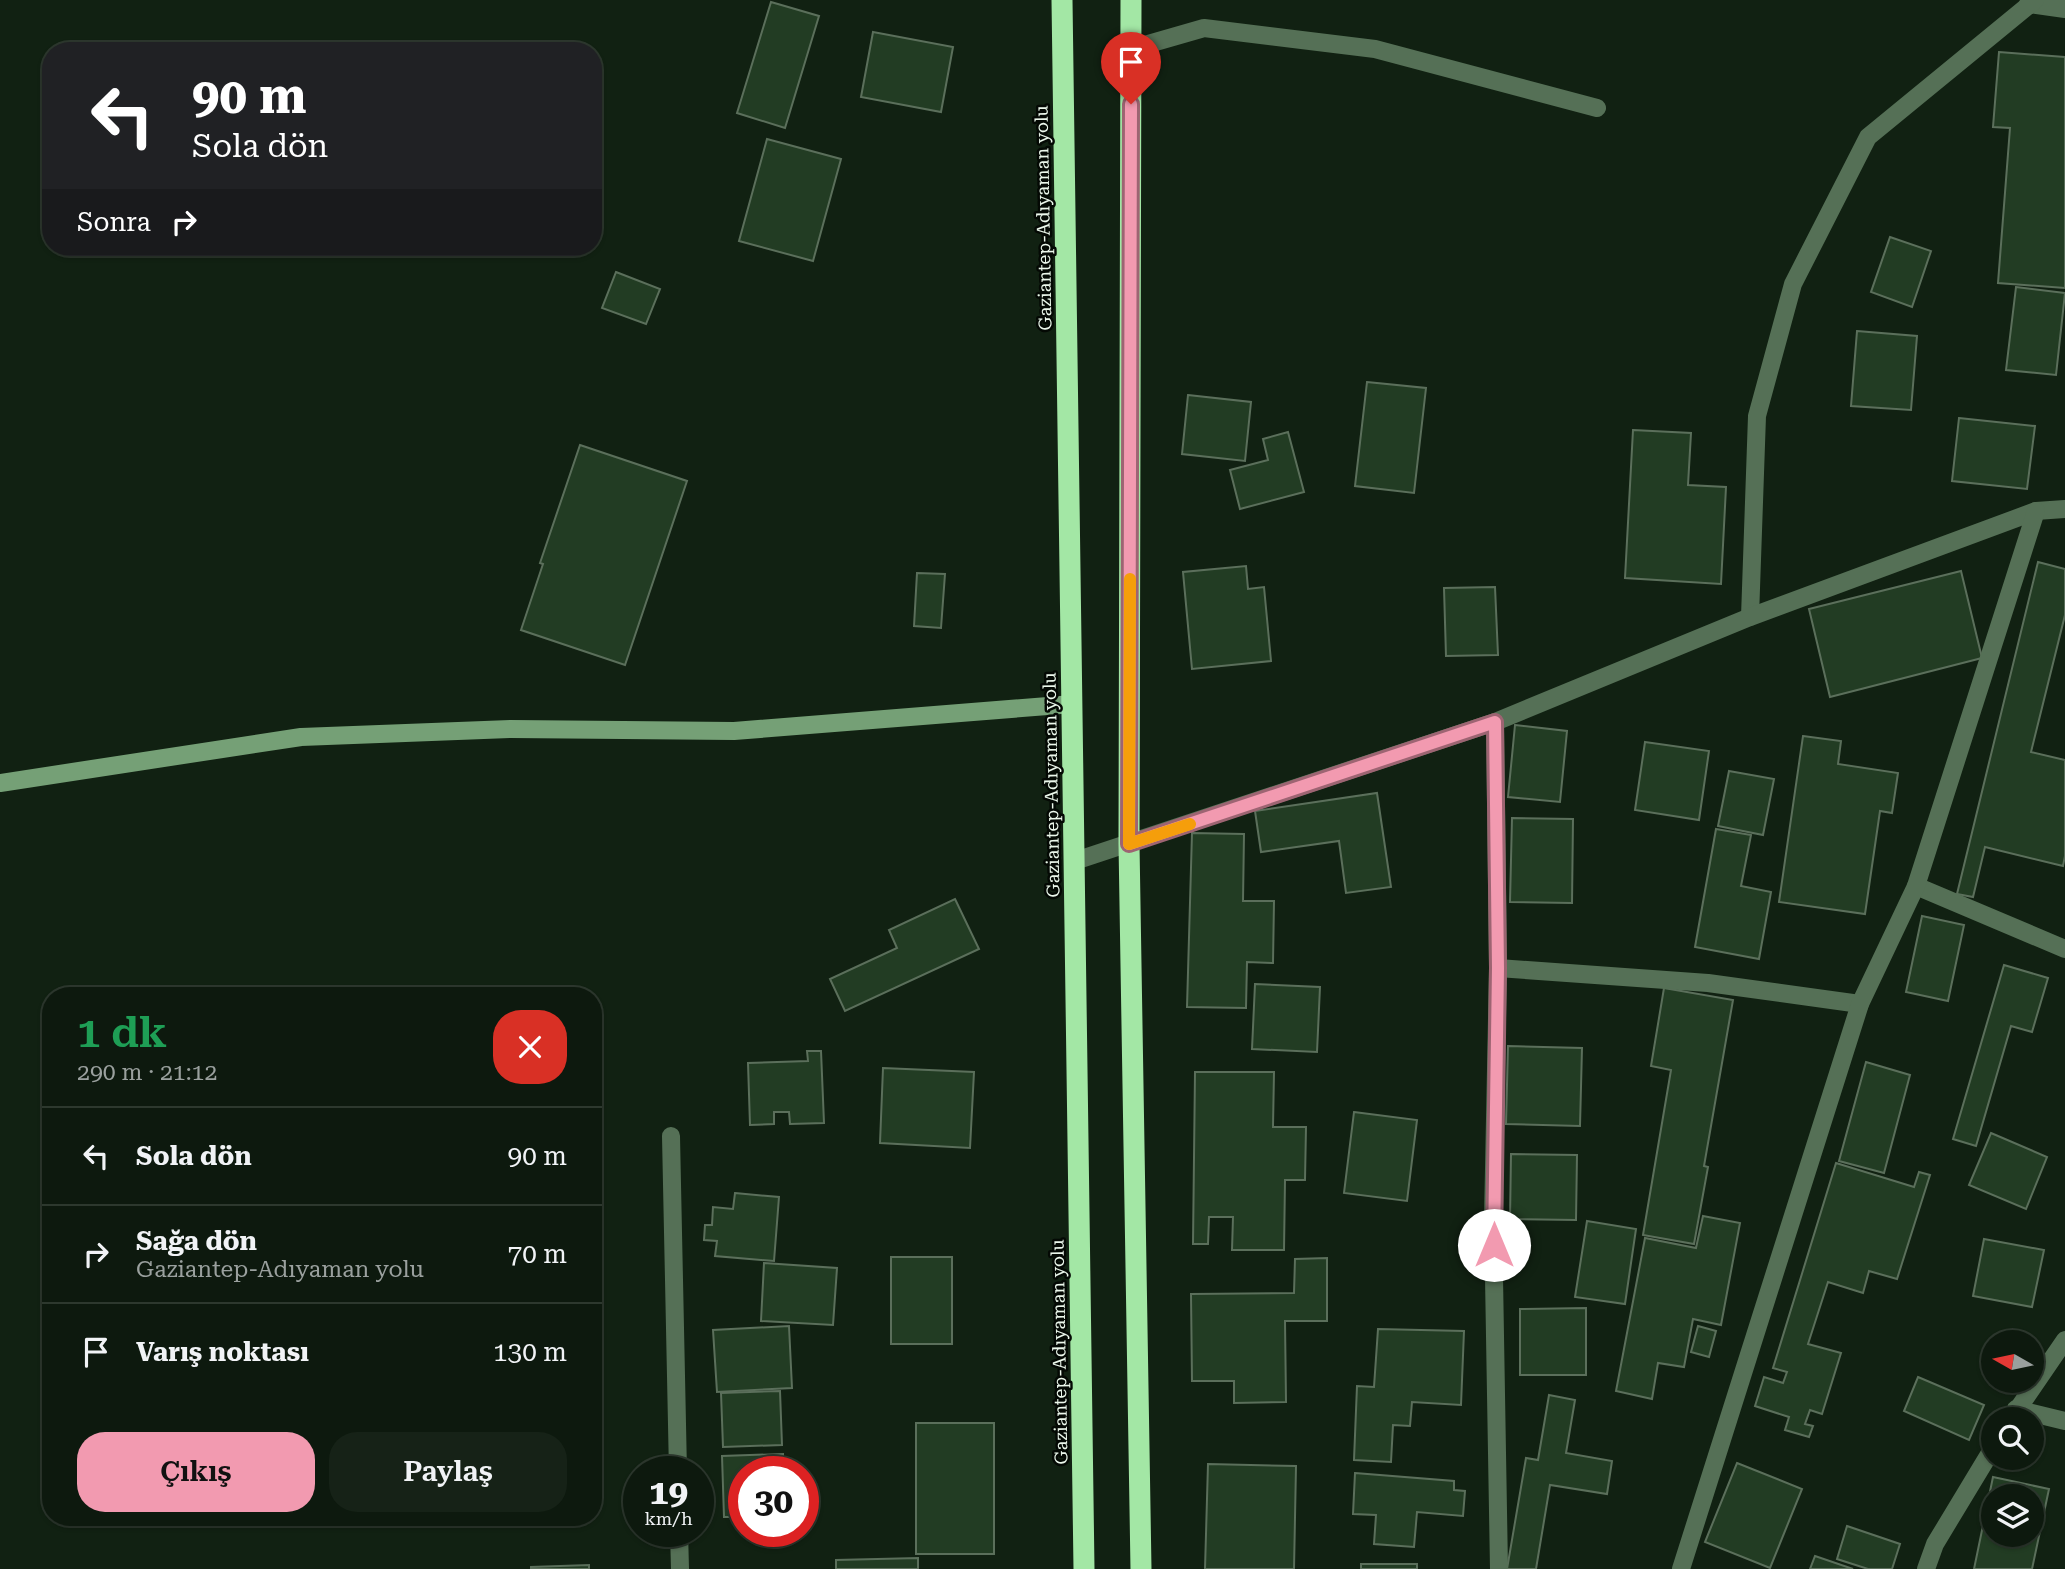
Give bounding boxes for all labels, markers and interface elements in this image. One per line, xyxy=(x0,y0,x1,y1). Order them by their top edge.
pin xyxy=(1101,32,1161,104)
icon: arrive xyxy=(1112,43,1150,81)
text: 90 m xyxy=(192,68,307,125)
icon: left xyxy=(77,70,168,161)
street label: Gaziantep-Adıyaman yolu xyxy=(1031,105,1055,331)
text: Sola dön xyxy=(192,127,328,165)
icon: right xyxy=(165,203,203,241)
text: Sonra xyxy=(77,207,151,237)
street label: Gaziantep-Adıyaman yolu xyxy=(1039,672,1063,898)
text: 1 dk xyxy=(77,1008,167,1057)
button: close xyxy=(493,1010,567,1084)
text: 290 m · 21:12 xyxy=(77,1059,217,1086)
icon: left xyxy=(77,1137,115,1175)
text: Sola dön xyxy=(136,1141,252,1171)
text: 90 m xyxy=(508,1141,567,1171)
position arrow xyxy=(1457,1208,1531,1282)
text: Sağa dön xyxy=(136,1226,257,1256)
icon: right xyxy=(77,1235,115,1273)
text: 70 m xyxy=(508,1239,567,1269)
street label: Gaziantep-Adıyaman yolu xyxy=(1047,1239,1071,1465)
text: Gaziantep-Adıyaman yolu xyxy=(136,1256,424,1283)
north arrow xyxy=(1981,1330,2044,1393)
map controls xyxy=(1981,1330,2044,1547)
icon: arrive xyxy=(77,1333,115,1371)
text: Varış noktası xyxy=(136,1337,309,1367)
text: 130 m xyxy=(493,1337,567,1367)
button: search xyxy=(1981,1407,2044,1470)
button: Çıkış xyxy=(77,1432,315,1512)
button: Paylaş xyxy=(329,1432,567,1512)
speed limit sign: 30 xyxy=(728,1456,819,1547)
text: 19 xyxy=(649,1472,688,1513)
button: layers xyxy=(1981,1484,2044,1547)
text: km/h xyxy=(644,1508,693,1529)

